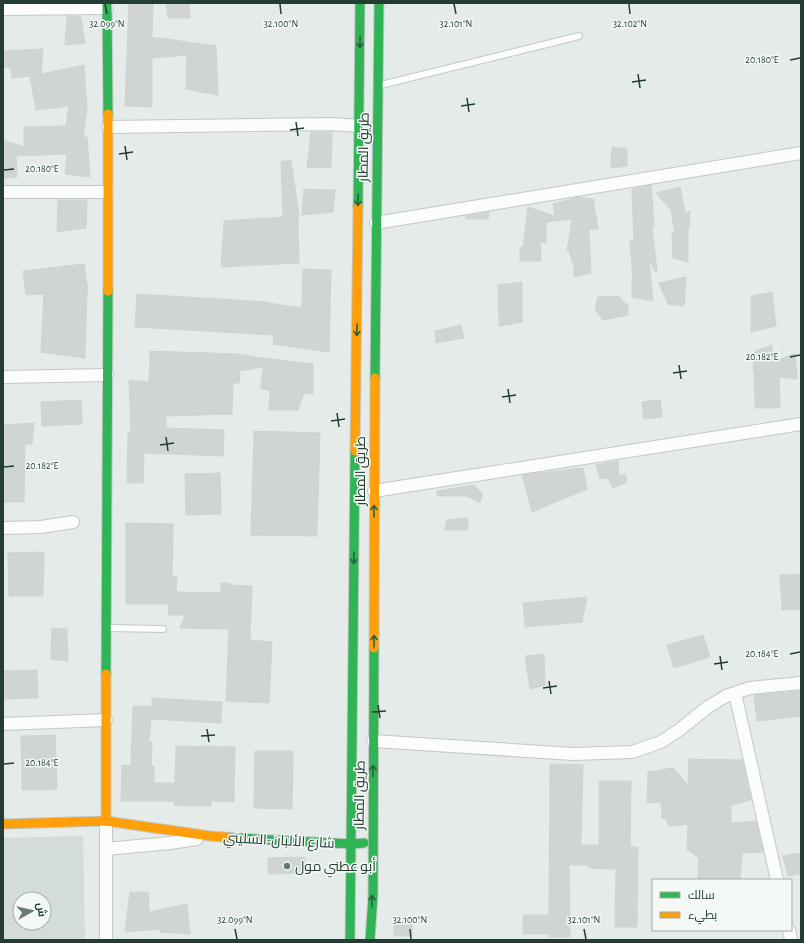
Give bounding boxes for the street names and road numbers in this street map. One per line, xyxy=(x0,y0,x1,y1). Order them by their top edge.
street label: طريق المطار xyxy=(356,112,373,183)
street label: طريق المطار xyxy=(354,436,369,507)
street label: طريق المطار xyxy=(352,760,369,831)
street label: شارع الألبان-السليني xyxy=(223,830,335,855)

